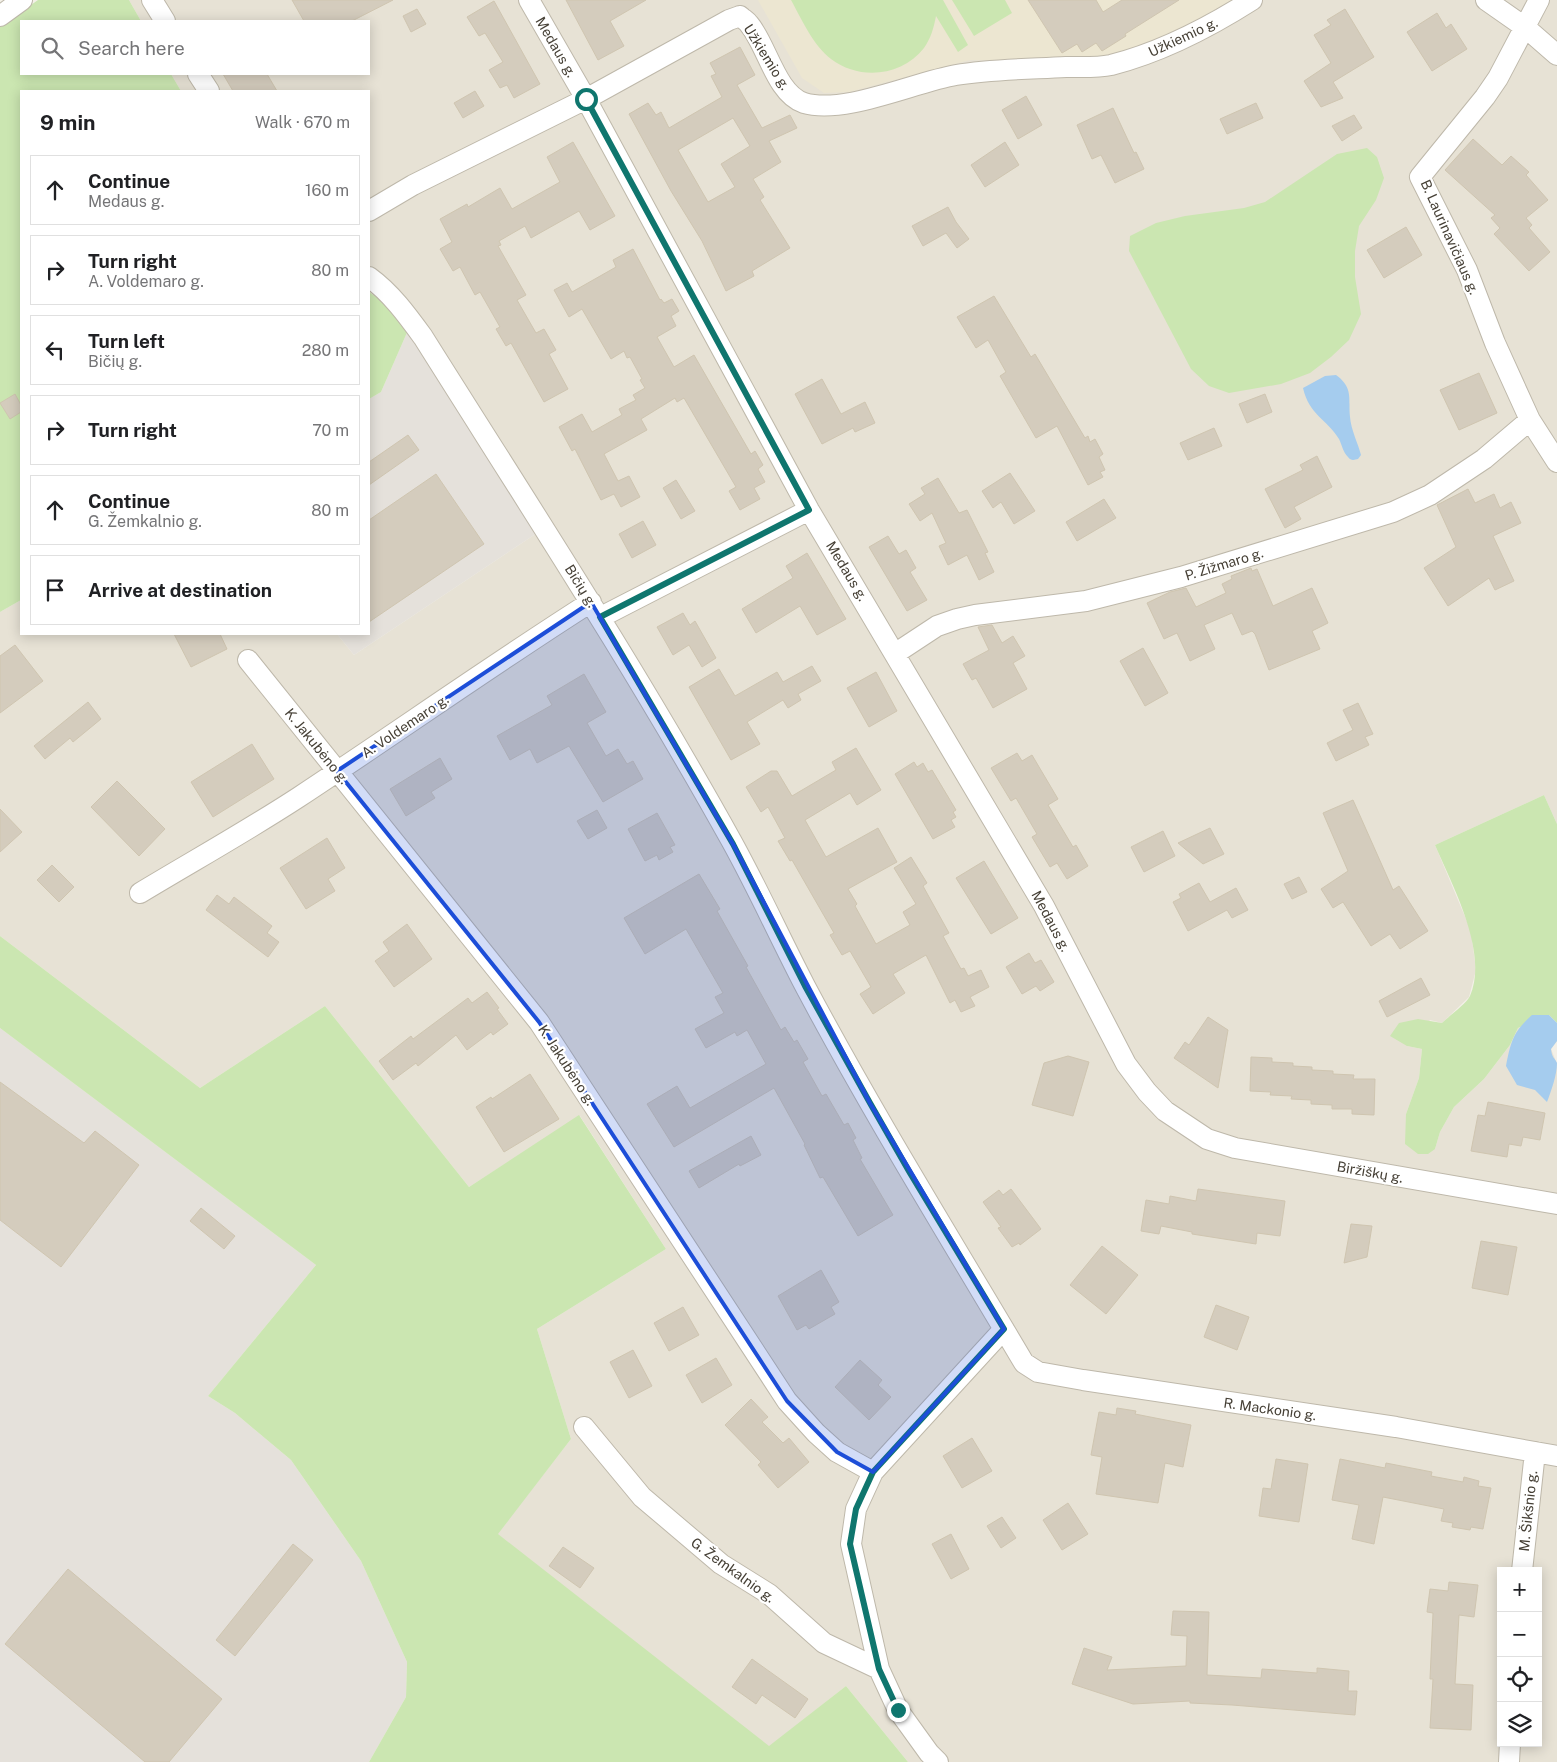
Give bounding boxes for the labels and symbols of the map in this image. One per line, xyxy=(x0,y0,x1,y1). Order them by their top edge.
street label: Medaus g. xyxy=(532,14,580,80)
street label: Užkiemio g. xyxy=(1146,14,1220,60)
street label: Užkiemio g. xyxy=(740,21,794,93)
route start xyxy=(575,88,598,111)
street label: B. Laurinavičiaus g. xyxy=(1417,177,1483,297)
street label: Medaus g. xyxy=(823,538,871,604)
street label: P. Žižmaro g. xyxy=(1183,544,1265,584)
street label: Bičių g. xyxy=(562,562,600,610)
street label: A. Voldemaro g. xyxy=(359,691,451,761)
street label: K. Jakubėno g. xyxy=(282,705,352,787)
street label: Medaus g. xyxy=(1028,888,1074,954)
street label: K. Jakubėno g. xyxy=(535,1022,599,1108)
street label: Biržiškų g. xyxy=(1336,1158,1404,1186)
street label: R. Mackonio g. xyxy=(1223,1395,1317,1423)
street label: M. Šikšnio g. xyxy=(1515,1470,1540,1552)
street label: G. Žemkalnio g. xyxy=(688,1533,779,1606)
route end xyxy=(887,1699,910,1722)

